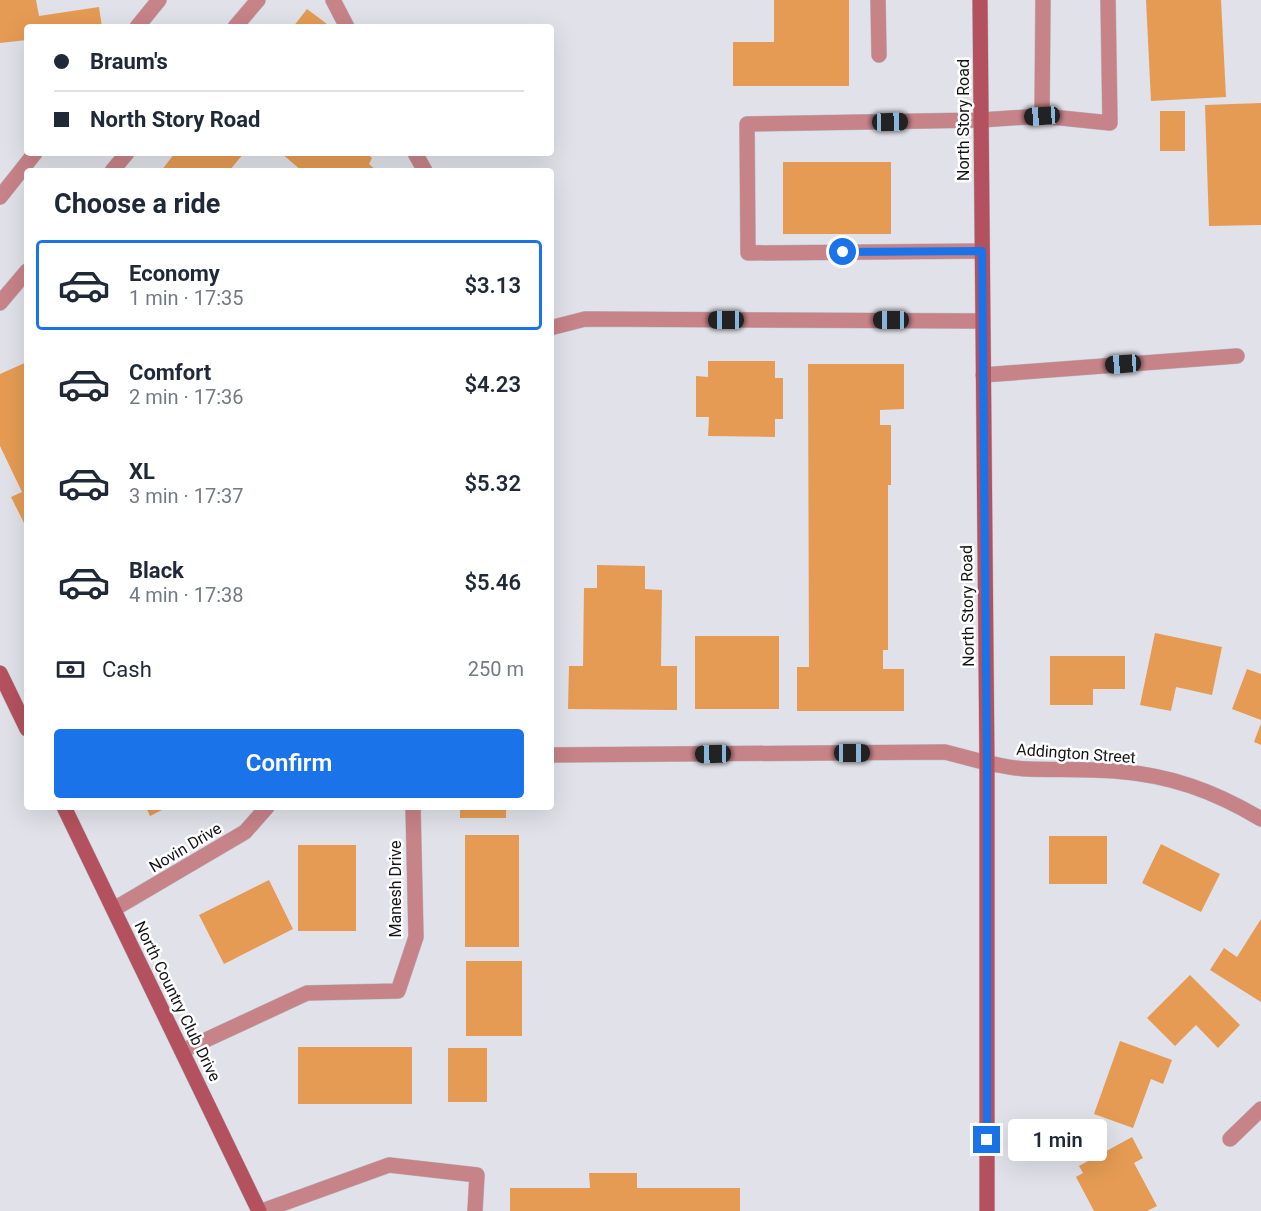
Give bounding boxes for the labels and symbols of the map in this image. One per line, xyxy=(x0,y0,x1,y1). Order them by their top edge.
street label: North Story Road xyxy=(954,59,973,181)
car xyxy=(1023,106,1061,126)
car xyxy=(872,113,908,131)
route start xyxy=(829,238,856,265)
car xyxy=(708,311,744,329)
car xyxy=(873,311,909,329)
car xyxy=(1104,354,1142,374)
street label: North Story Road xyxy=(957,545,978,667)
street label: Addington Street xyxy=(1016,740,1136,767)
car xyxy=(834,744,870,762)
car xyxy=(695,745,731,763)
street label: Novin Drive xyxy=(146,818,225,876)
street label: Manesh Drive xyxy=(386,841,405,937)
street label: North Country Club Drive xyxy=(130,918,225,1084)
callout: 1 min xyxy=(1008,1119,1107,1161)
route end xyxy=(973,1126,1000,1153)

